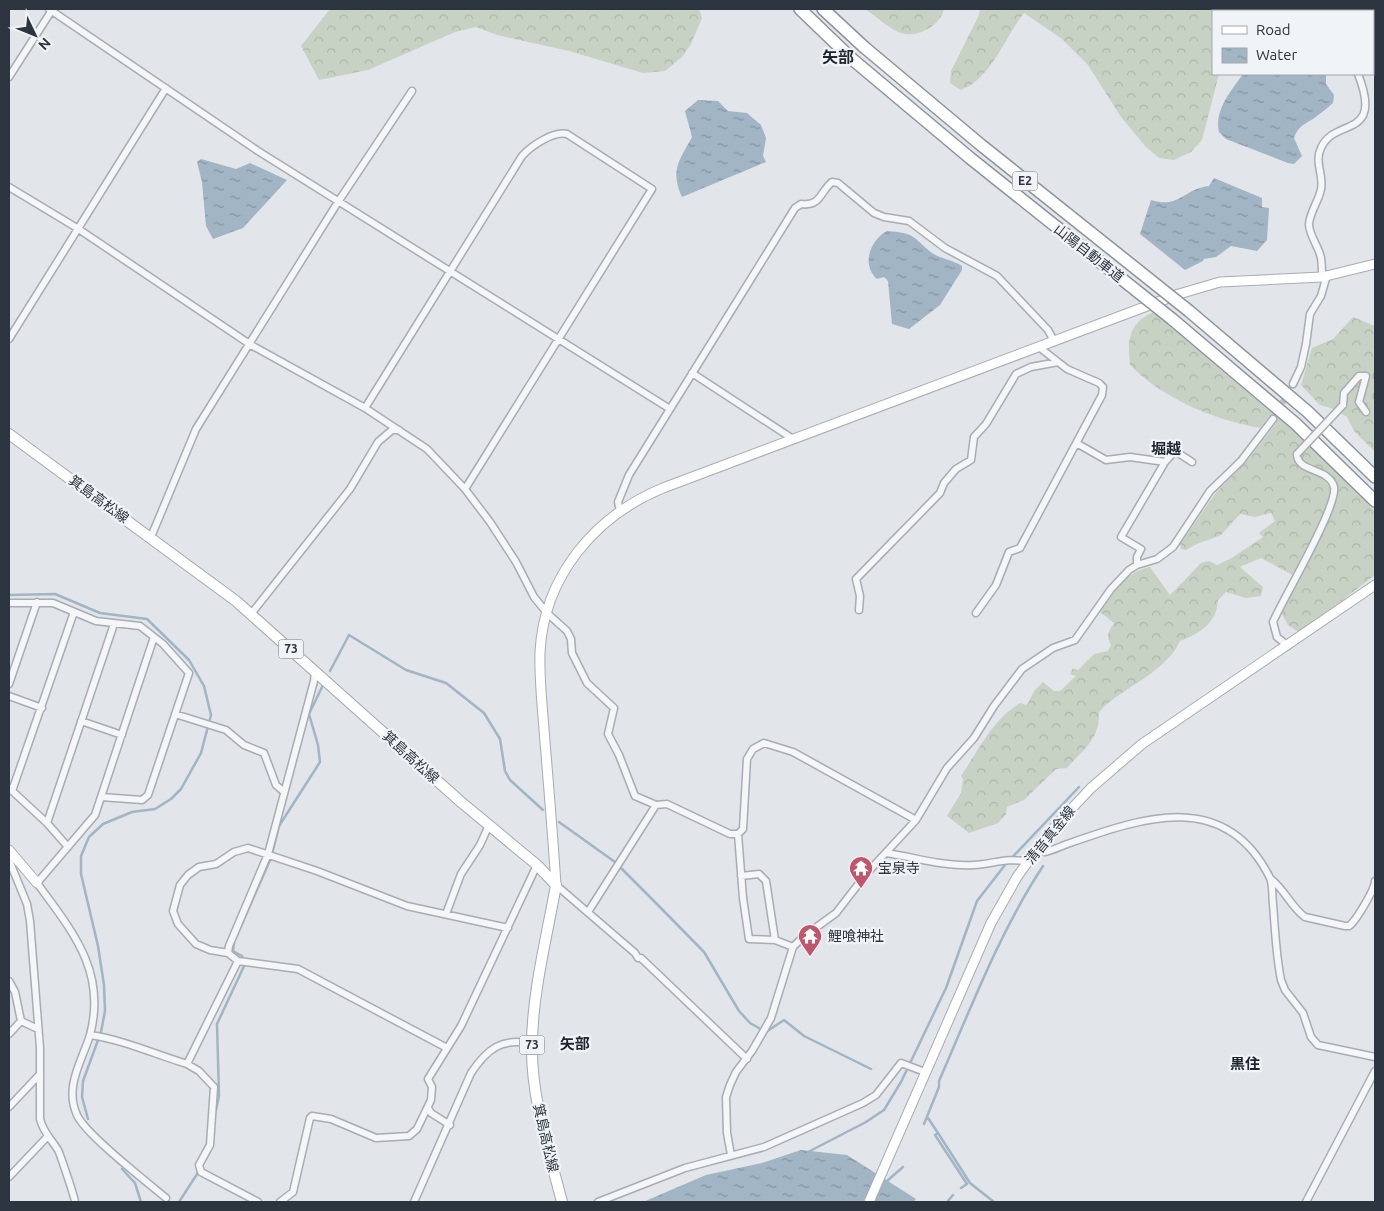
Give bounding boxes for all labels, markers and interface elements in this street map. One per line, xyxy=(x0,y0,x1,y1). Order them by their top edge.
north arrow xyxy=(10,10,60,60)
legend xyxy=(1212,10,1374,75)
text: Road xyxy=(1256,21,1291,38)
text: N xyxy=(35,35,54,53)
text: Water xyxy=(1256,46,1297,63)
district label: 矢部 xyxy=(822,48,854,66)
road number: E2 xyxy=(1012,172,1038,190)
street label: 山陽自動車道 xyxy=(1051,221,1127,285)
district label: 堀越 xyxy=(1151,440,1181,457)
street label: 箕島高松線 xyxy=(66,472,132,526)
road number: 73 xyxy=(278,640,304,659)
street label: 箕島高松線 xyxy=(380,728,442,786)
street label: 清音真金線 xyxy=(1022,803,1078,867)
temple icon: 宝泉寺 xyxy=(848,855,874,889)
place label: 宝泉寺 xyxy=(878,860,920,876)
temple icon: 鯉喰神社 xyxy=(797,923,823,957)
place label: 鯉喰神社 xyxy=(828,928,884,944)
district label: 矢部 xyxy=(560,1035,590,1052)
road number: 73 xyxy=(520,1036,544,1054)
district label: 黒住 xyxy=(1230,1055,1260,1072)
street label: 箕島高松線 xyxy=(530,1102,562,1174)

